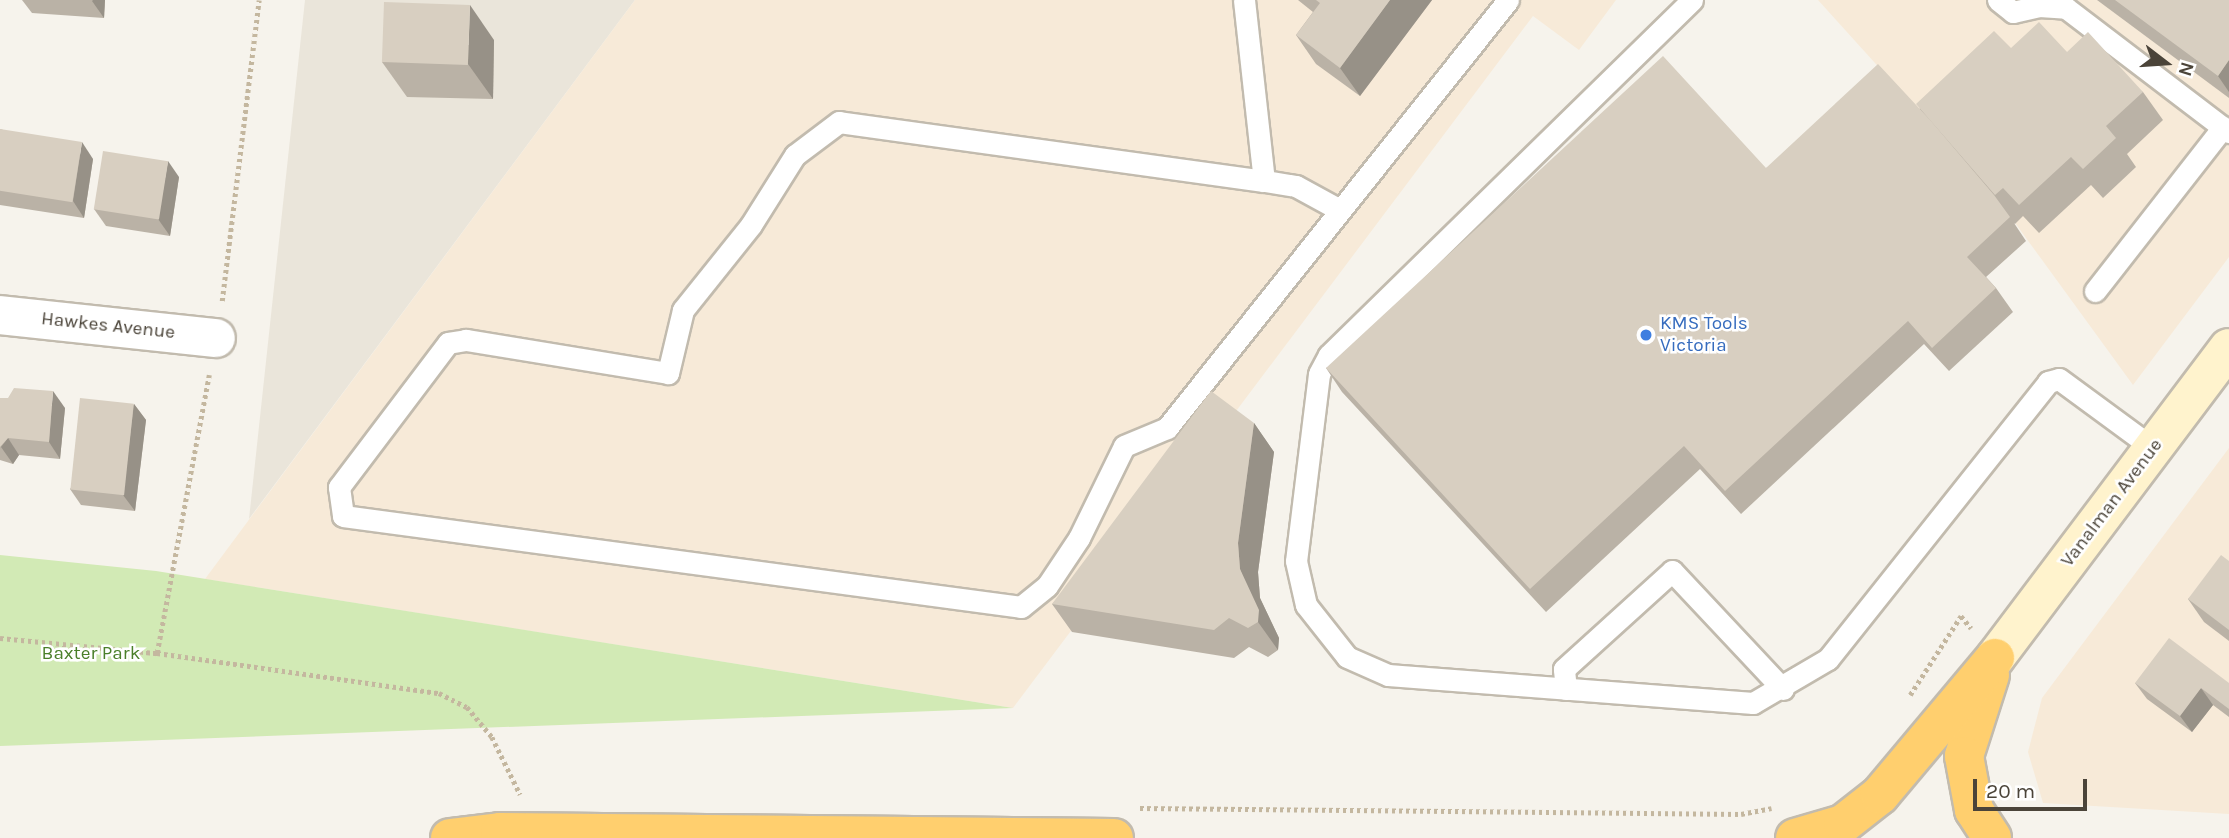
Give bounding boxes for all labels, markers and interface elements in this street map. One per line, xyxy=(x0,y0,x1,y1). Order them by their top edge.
north arrow xyxy=(2131,28,2201,98)
text: N xyxy=(2174,59,2199,79)
street label: Hawkes Avenue xyxy=(40,308,176,344)
place label: KMS Tools Victoria xyxy=(1660,313,1748,357)
marker: KMS Tools Victoria xyxy=(1638,327,1654,343)
street label: Vanalman Avenue xyxy=(2056,434,2168,572)
park label: Baxter Park xyxy=(42,643,140,665)
scale bar xyxy=(1977,764,2091,808)
text: 20 m xyxy=(1986,779,2035,803)

